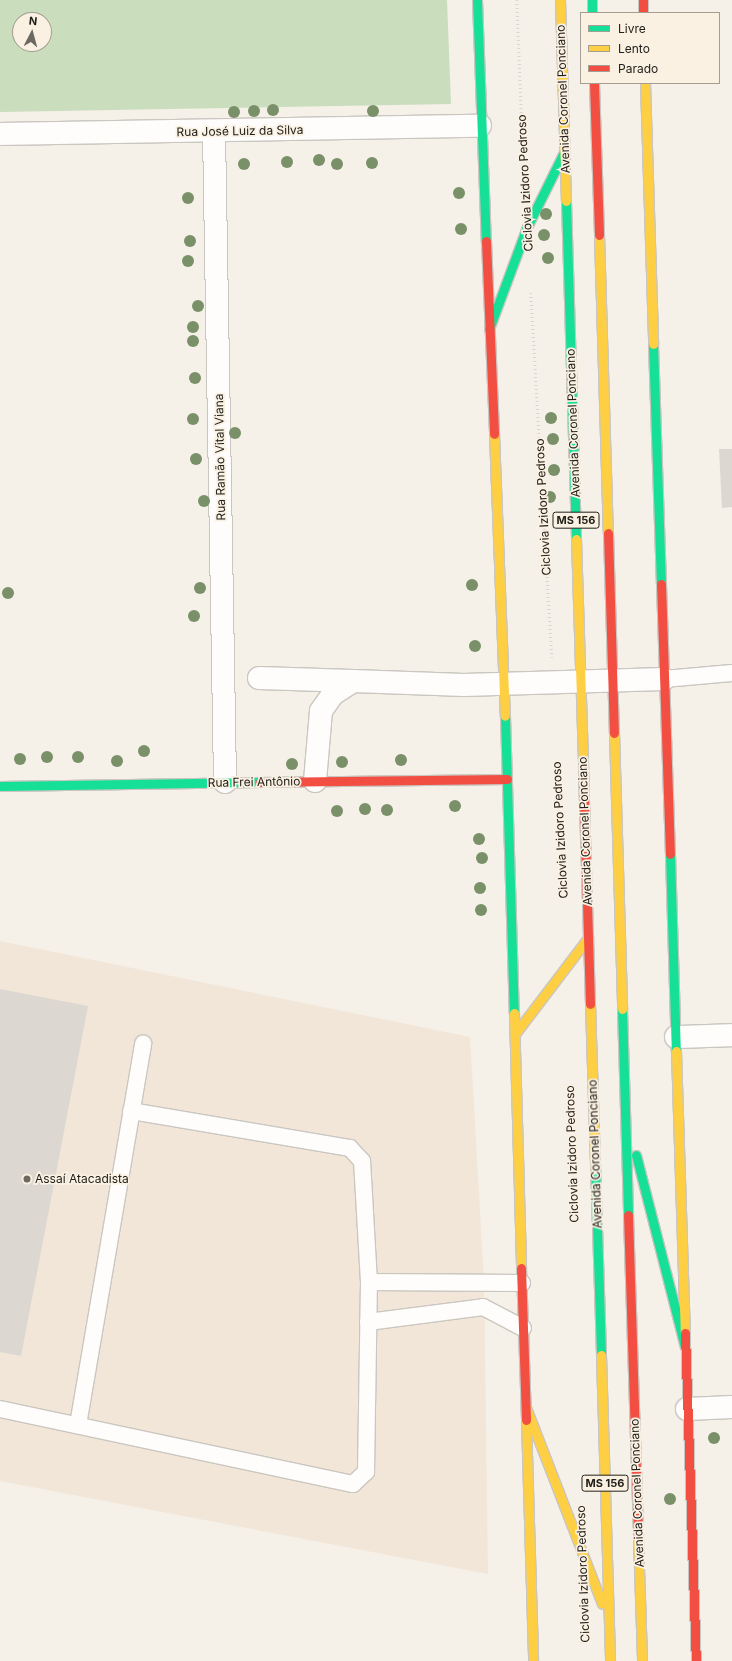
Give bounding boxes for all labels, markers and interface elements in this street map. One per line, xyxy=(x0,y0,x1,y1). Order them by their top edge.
north arrow xyxy=(12,12,52,52)
legend xyxy=(580,12,720,84)
text: N xyxy=(28,14,38,28)
text: Livre xyxy=(618,21,646,36)
street label: Avenida Coronel Ponciano xyxy=(553,24,573,174)
text: Lento xyxy=(618,41,650,56)
text: Parado xyxy=(618,61,658,76)
street label: Ciclovia Izidoro Pedroso xyxy=(514,114,536,252)
street label: Rua José Luiz da Silva xyxy=(176,123,304,139)
street label: Avenida Coronel Ponciano xyxy=(563,348,583,498)
street label: Rua Ramão Vital Viana xyxy=(212,393,228,521)
street label: Ciclovia Izidoro Pedroso xyxy=(532,438,554,576)
road number: MS 156 xyxy=(552,511,600,529)
street label: Avenida Coronel Ponciano xyxy=(575,756,595,906)
street label: Ciclovia Izidoro Pedroso xyxy=(549,761,571,899)
street label: Rua Frei Antônio xyxy=(207,774,301,790)
street label: Avenida Coronel Ponciano xyxy=(585,1079,605,1229)
street label: Ciclovia Izidoro Pedroso xyxy=(562,1085,582,1223)
place label: Assaí Atacadista xyxy=(35,1172,129,1186)
marker: Assaí Atacadista xyxy=(22,1174,32,1184)
street label: Avenida Coronel Ponciano xyxy=(627,1418,647,1568)
road number: MS 156 xyxy=(581,1474,629,1492)
street label: Ciclovia Izidoro Pedroso xyxy=(573,1505,593,1643)

